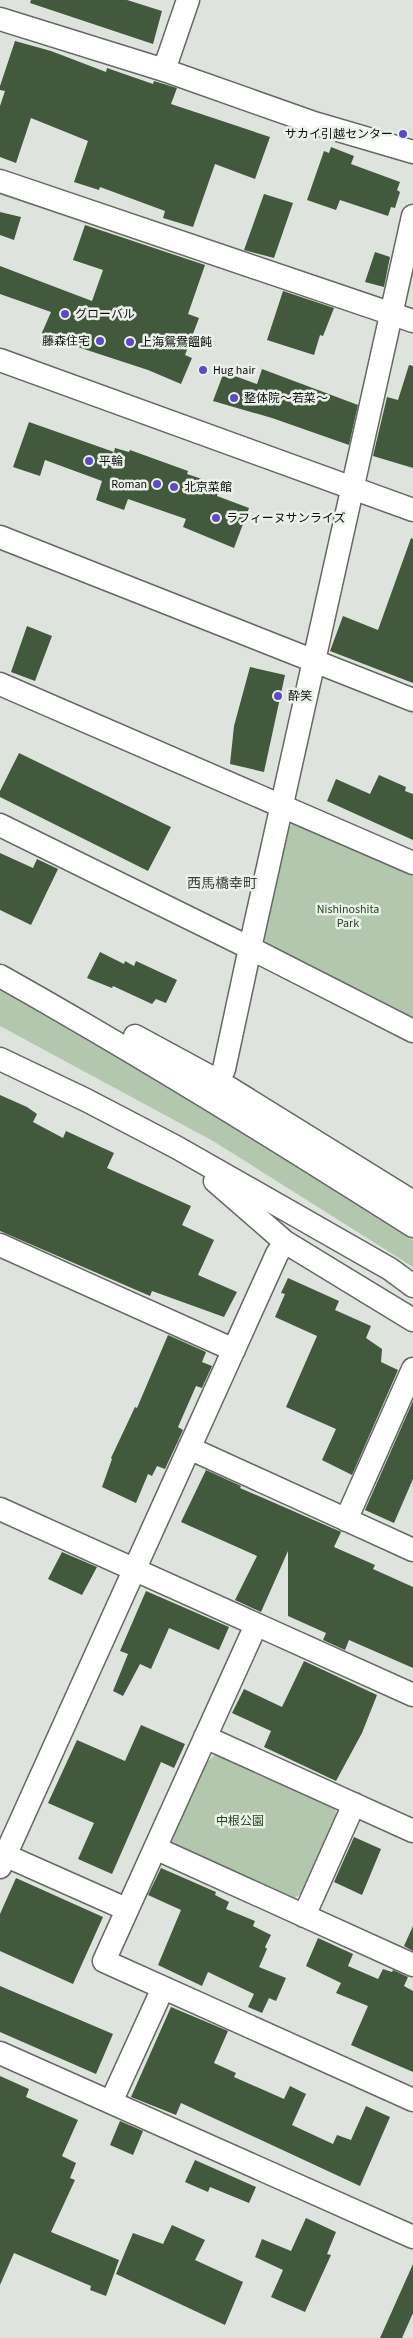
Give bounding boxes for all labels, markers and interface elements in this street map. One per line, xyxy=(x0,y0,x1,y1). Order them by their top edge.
place label: サカイ引越センター xyxy=(285,126,393,143)
marker: サカイ引越センター xyxy=(397,128,409,140)
place label: グローバル xyxy=(75,306,135,323)
marker: グローバル xyxy=(59,308,71,320)
place label: 藤森住宅 xyxy=(42,333,90,350)
place label: 上海鴛鴦饂飩 xyxy=(140,334,212,351)
marker: 藤森住宅 xyxy=(94,335,106,347)
marker: 上海鴛鴦饂飩 xyxy=(124,336,136,348)
place label: Hug hair xyxy=(213,362,256,379)
marker: Hug hair xyxy=(197,364,209,376)
place label: 整体院〜若菜〜 xyxy=(244,390,328,407)
marker: 整体院〜若菜〜 xyxy=(228,392,240,404)
place label: 平輪 xyxy=(99,453,123,470)
marker: 平輪 xyxy=(83,455,95,467)
place label: Roman xyxy=(111,476,147,493)
marker: Roman xyxy=(151,478,163,490)
place label: 北京菜館 xyxy=(184,479,232,496)
marker: 北京菜館 xyxy=(168,481,180,493)
place label: ラフィーヌサンライズ xyxy=(226,510,345,527)
marker: ラフィーヌサンライズ xyxy=(210,512,222,524)
place label: 酔笑 xyxy=(288,688,312,705)
marker: 酔笑 xyxy=(272,690,284,702)
district label: 西馬橋幸町 xyxy=(187,874,257,894)
park label: Nishinoshita Park xyxy=(317,901,379,932)
park label: 中根公園 xyxy=(216,1813,264,1830)

